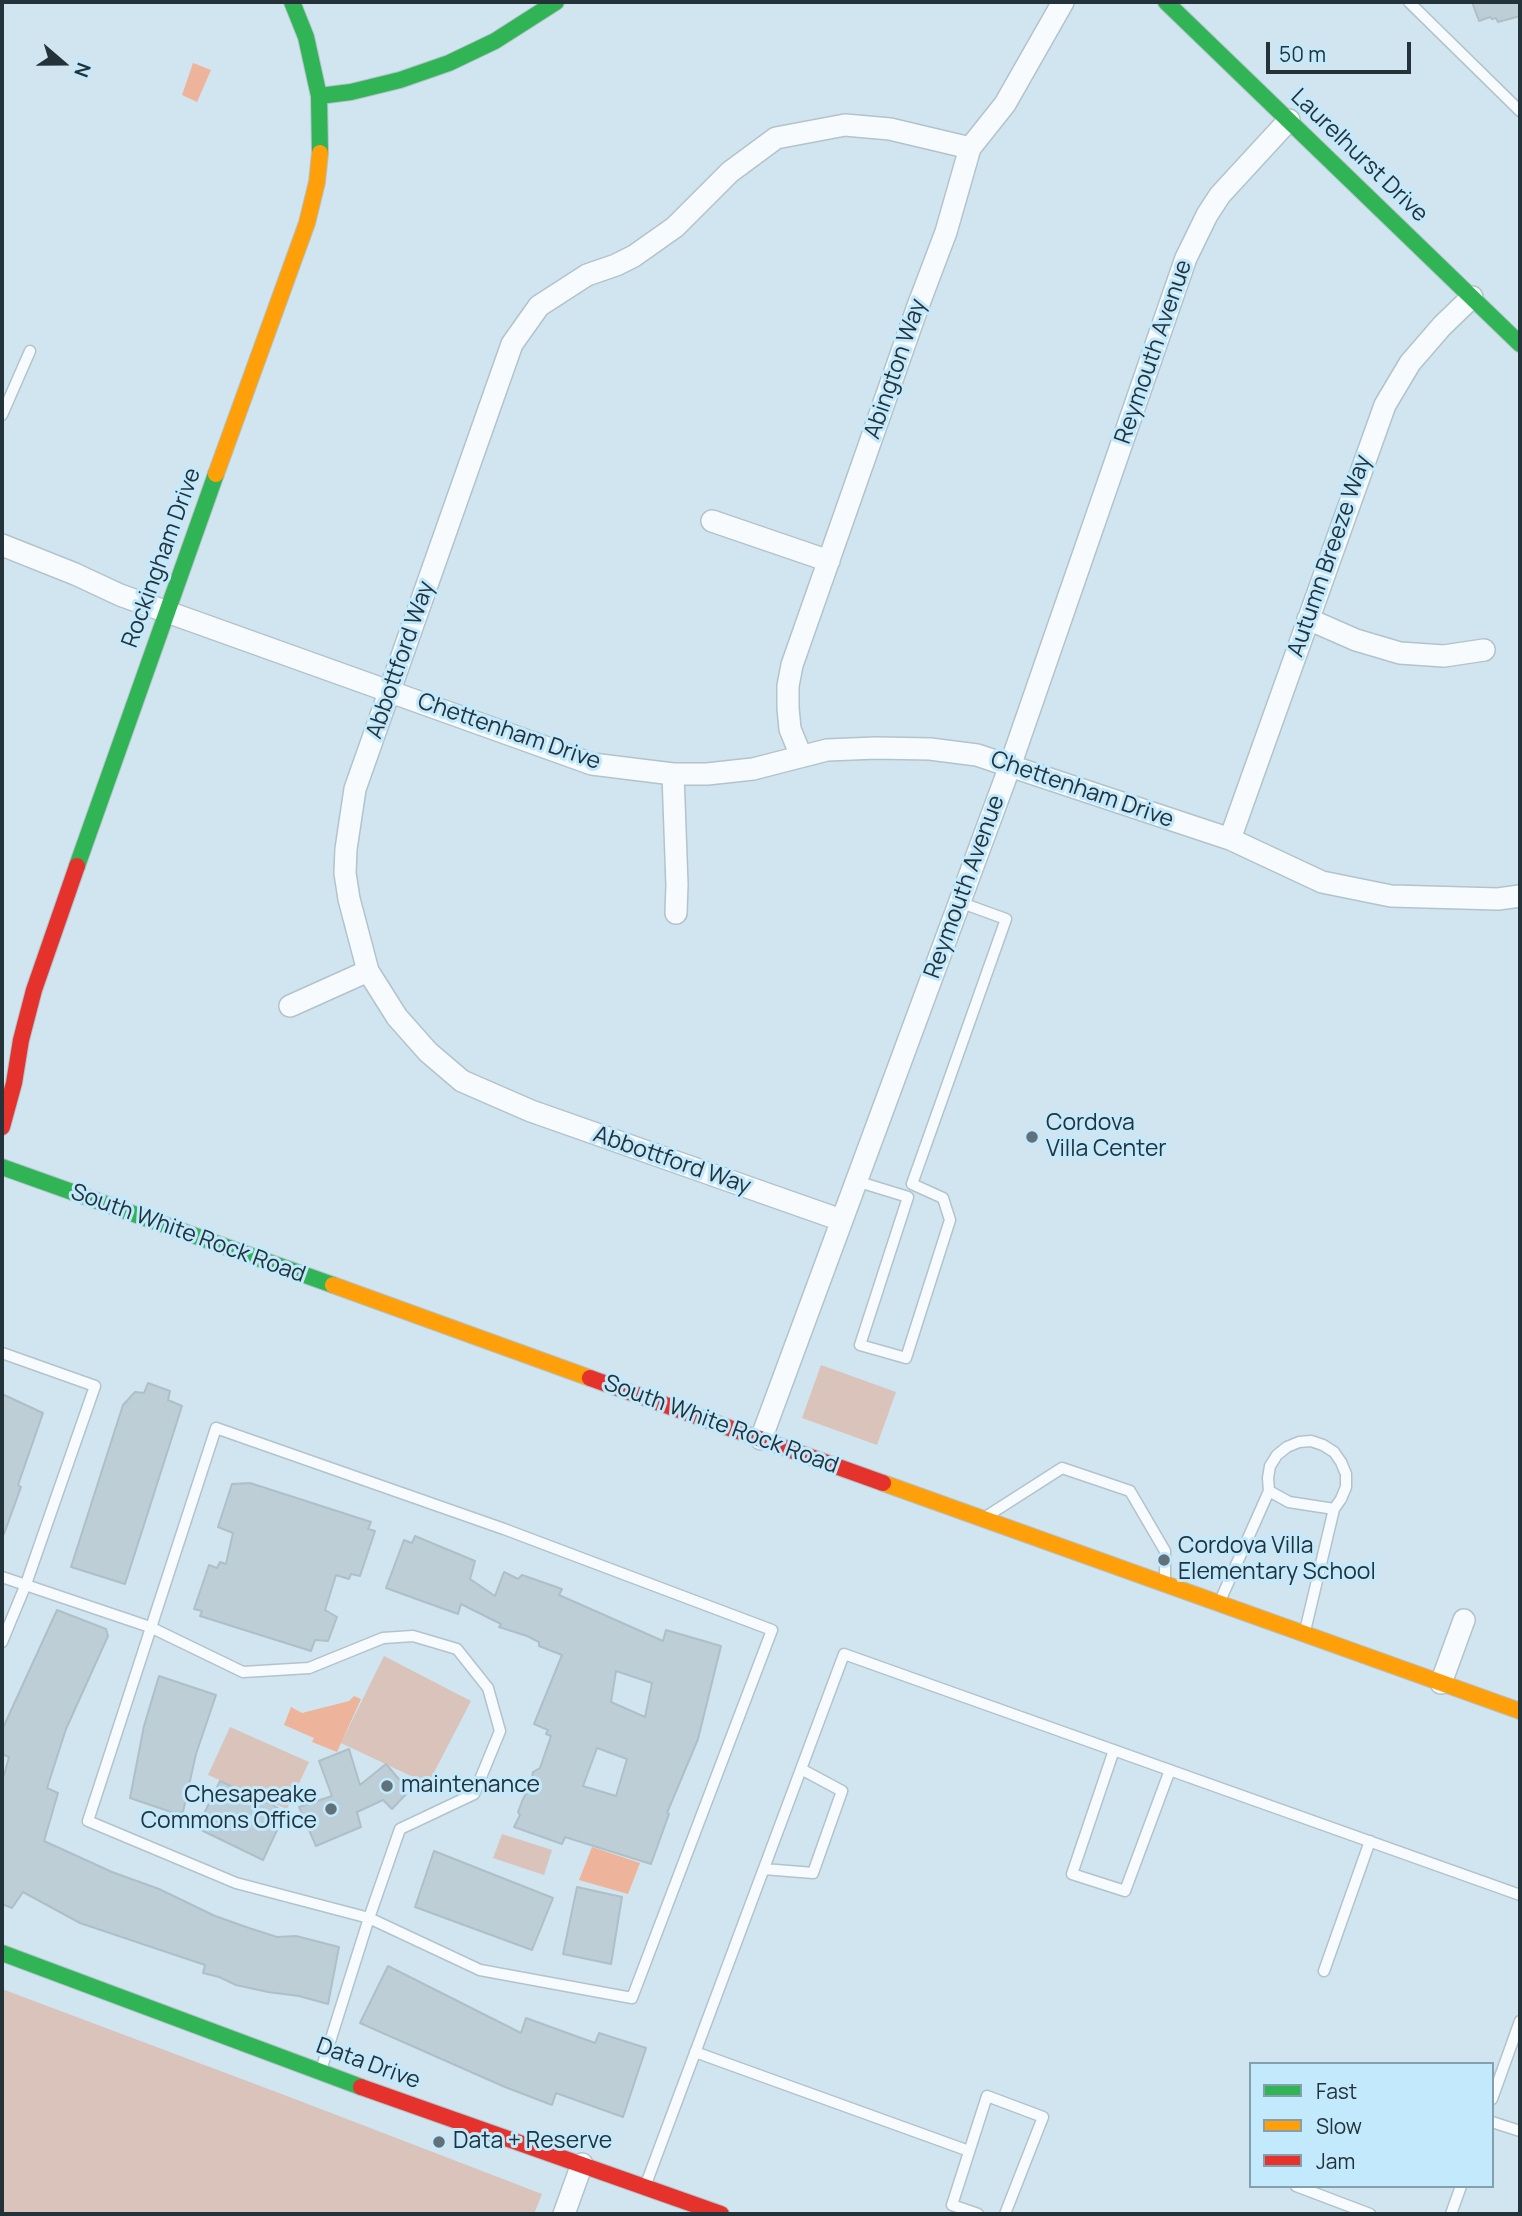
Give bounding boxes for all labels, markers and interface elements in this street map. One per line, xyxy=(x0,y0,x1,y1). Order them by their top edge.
north arrow xyxy=(28,28,98,98)
scale bar xyxy=(1270,28,1415,72)
text: 50 m xyxy=(1279,40,1326,68)
text: N xyxy=(68,59,97,81)
street label: Laurelhurst Drive xyxy=(1285,84,1433,228)
street label: Reymouth Avenue xyxy=(1110,256,1198,448)
street label: Abington Way xyxy=(859,295,933,443)
street label: Autumn Breeze Way xyxy=(1282,451,1378,661)
street label: Rockingham Drive xyxy=(117,464,207,652)
street label: Abbottford Way xyxy=(361,578,441,742)
street label: Chettenham Drive xyxy=(414,688,604,776)
street label: Chettenham Drive xyxy=(987,746,1177,834)
street label: Reymouth Avenue xyxy=(919,792,1011,982)
place label: Cordova Villa Center xyxy=(1046,1110,1167,1164)
street label: Abbottford Way xyxy=(590,1121,754,1201)
marker: Cordova Villa Center xyxy=(1024,1129,1040,1145)
street label: South White Rock Road xyxy=(67,1179,309,1289)
street label: South White Rock Road xyxy=(600,1370,842,1480)
place label: Cordova Villa Elementary School xyxy=(1178,1533,1376,1587)
marker: Cordova Villa Elementary School xyxy=(1156,1552,1172,1568)
place label: maintenance xyxy=(401,1772,540,1800)
marker: maintenance xyxy=(379,1778,395,1794)
place label: Chesapeake Commons Office xyxy=(141,1782,317,1836)
marker: Chesapeake Commons Office xyxy=(323,1801,339,1817)
street label: Data Drive xyxy=(312,2032,424,2096)
legend xyxy=(1249,2062,1494,2188)
text: Fast xyxy=(1316,2077,1357,2105)
text: Slow xyxy=(1316,2112,1362,2140)
place label: Data + Reserve xyxy=(453,2128,612,2156)
marker: Data + Reserve xyxy=(431,2134,447,2150)
text: Jam xyxy=(1316,2147,1355,2175)

